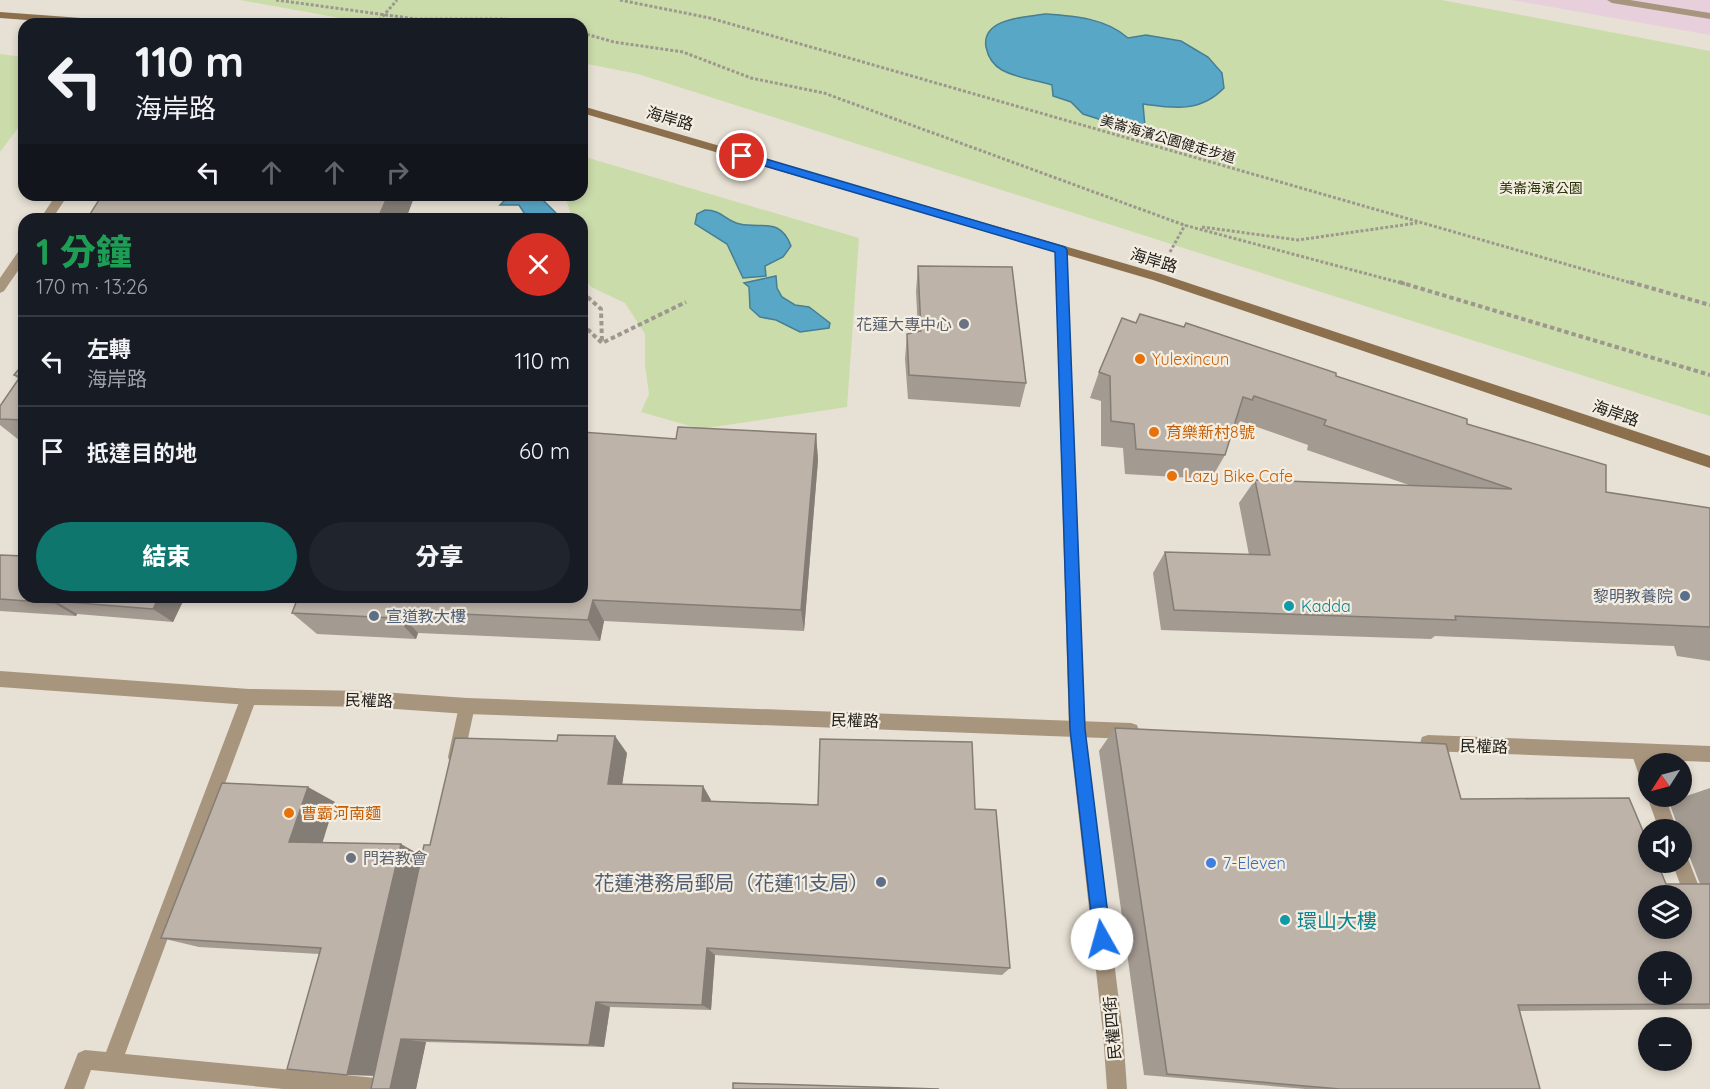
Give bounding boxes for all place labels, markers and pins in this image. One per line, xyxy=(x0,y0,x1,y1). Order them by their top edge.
pin xyxy=(716,130,767,181)
place label: 花蓮大專中心 xyxy=(856,314,952,334)
marker: 花蓮大專中心 xyxy=(957,317,971,331)
place label: Yulexincun xyxy=(1152,349,1229,369)
marker: Yulexincun xyxy=(1133,352,1147,366)
place label: 育樂新村8號 xyxy=(1166,422,1255,442)
marker: 育樂新村8號 xyxy=(1147,425,1161,439)
place label: Lazy Bike Cafe xyxy=(1184,466,1293,486)
marker: Lazy Bike Cafe xyxy=(1165,469,1179,483)
place label: 黎明教養院 xyxy=(1593,586,1673,606)
marker: 黎明教養院 xyxy=(1678,589,1692,603)
place label: Kadda xyxy=(1301,596,1351,616)
marker: Kadda xyxy=(1282,599,1296,613)
place label: 宣道教大樓 xyxy=(386,606,466,626)
marker: 宣道教大樓 xyxy=(367,609,381,623)
place label: 曹霸河南麵 xyxy=(301,803,381,823)
marker: 曹霸河南麵 xyxy=(282,806,296,820)
place label: 門若教會 xyxy=(363,848,427,868)
marker: 門若教會 xyxy=(344,851,358,865)
place label: 7-Eleven xyxy=(1223,853,1286,873)
marker: 7-Eleven xyxy=(1204,856,1218,870)
place label: 花蓮港務局郵局（花蓮11支局） xyxy=(594,870,869,895)
marker: 花蓮港務局郵局（花蓮11支局） xyxy=(874,875,888,889)
place label: 環山大樓 xyxy=(1297,908,1377,933)
marker: 環山大樓 xyxy=(1278,913,1292,927)

